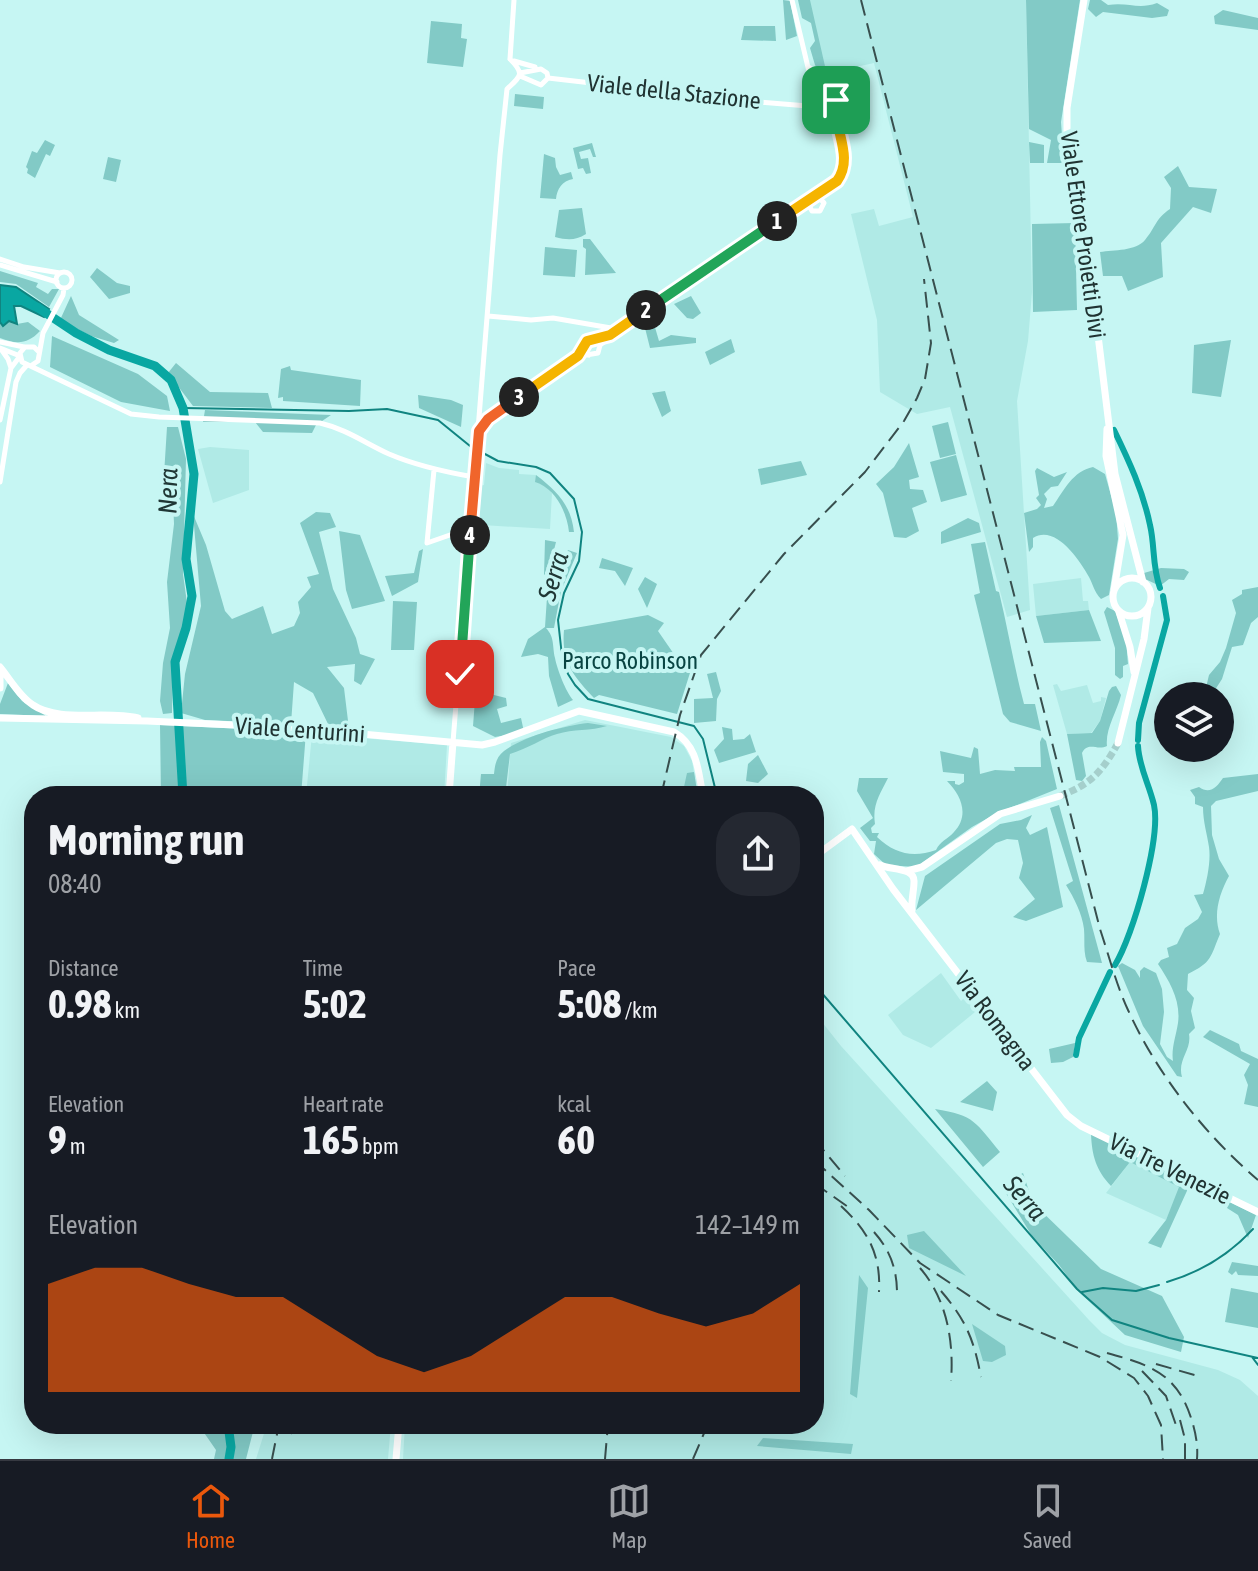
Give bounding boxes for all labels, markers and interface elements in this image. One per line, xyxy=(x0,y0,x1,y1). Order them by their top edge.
pin xyxy=(802,66,870,134)
street label: Viale della Stazione xyxy=(586,69,762,114)
icon: arrive xyxy=(814,78,858,122)
street label: Viale Ettore Proietti Divi xyxy=(1056,130,1111,340)
pin: 1 xyxy=(757,201,797,241)
text: 1 xyxy=(772,208,782,234)
pin: 2 xyxy=(626,290,666,330)
text: 2 xyxy=(641,297,651,323)
pin: 3 xyxy=(499,377,539,417)
text: 3 xyxy=(514,384,524,410)
water label: Nera xyxy=(153,468,183,514)
pin: 4 xyxy=(450,515,490,555)
text: 4 xyxy=(465,522,475,548)
water label: Serra xyxy=(531,548,575,605)
pin xyxy=(426,640,494,708)
park label: Parco Robinson xyxy=(562,647,698,674)
icon: check xyxy=(438,652,482,696)
map controls xyxy=(1154,682,1234,762)
button: layers xyxy=(1154,682,1234,762)
street label: Viale Centurini xyxy=(234,711,366,748)
button: share xyxy=(716,812,800,896)
text: Morning run xyxy=(48,814,244,864)
text: 08:40 xyxy=(48,869,102,899)
text: Distance xyxy=(48,955,119,981)
text: Time xyxy=(303,955,343,981)
text: Pace xyxy=(557,955,596,981)
street label: Via Romagna xyxy=(950,966,1041,1075)
text: 0.98 xyxy=(48,981,112,1026)
text: 5:02 xyxy=(303,981,367,1026)
text: 5:08 xyxy=(557,981,622,1026)
text: km xyxy=(112,997,140,1023)
text: /km xyxy=(622,997,658,1023)
text: Elevation xyxy=(48,1091,124,1117)
text: Heart rate xyxy=(303,1091,384,1117)
text: kcal xyxy=(557,1091,591,1117)
text: 9 xyxy=(48,1117,67,1162)
text: 165 xyxy=(303,1117,359,1162)
text: 60 xyxy=(557,1117,595,1162)
street label: Via Tre Venezie xyxy=(1105,1128,1235,1210)
text: m xyxy=(67,1133,86,1159)
text: bpm xyxy=(359,1133,399,1159)
water label: Serra xyxy=(997,1169,1053,1226)
text: Elevation xyxy=(48,1210,138,1240)
text: 142–149 m xyxy=(695,1210,800,1240)
tab: Home xyxy=(186,1479,235,1553)
tab: Map xyxy=(607,1479,651,1553)
tab: Saved xyxy=(1023,1479,1072,1553)

